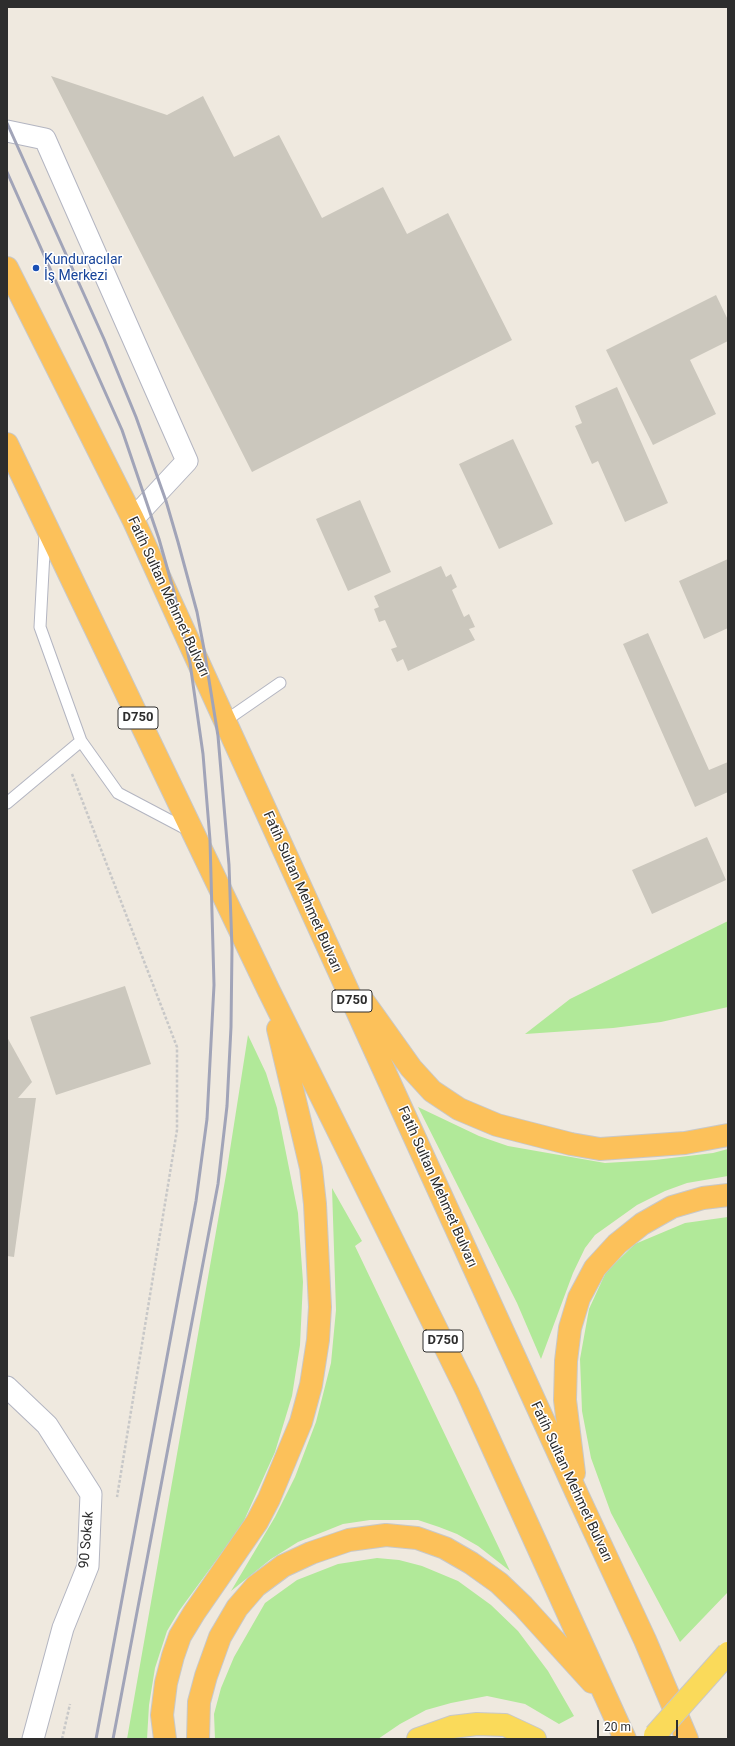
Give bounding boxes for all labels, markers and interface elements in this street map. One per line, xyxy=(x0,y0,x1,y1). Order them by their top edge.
place label: Kunduracılar İş Merkezi xyxy=(44,252,122,284)
marker: Kunduracılar İş Merkezi xyxy=(31,263,41,273)
street label: Fatih Sultan Mehmet Bulvarı xyxy=(123,514,213,680)
road number: D750 xyxy=(118,707,158,729)
street label: Fatih Sultan Mehmet Bulvarı xyxy=(259,809,345,975)
road number: D750 xyxy=(332,990,372,1012)
street label: Fatih Sultan Mehmet Bulvarı xyxy=(394,1104,480,1270)
road number: D750 xyxy=(423,1330,463,1352)
street label: Fatih Sultan Mehmet Bulvarı xyxy=(526,1399,616,1565)
street label: 90 Sokak xyxy=(76,1511,98,1569)
scale bar xyxy=(599,1712,680,1738)
text: 20 m xyxy=(604,1720,631,1734)

